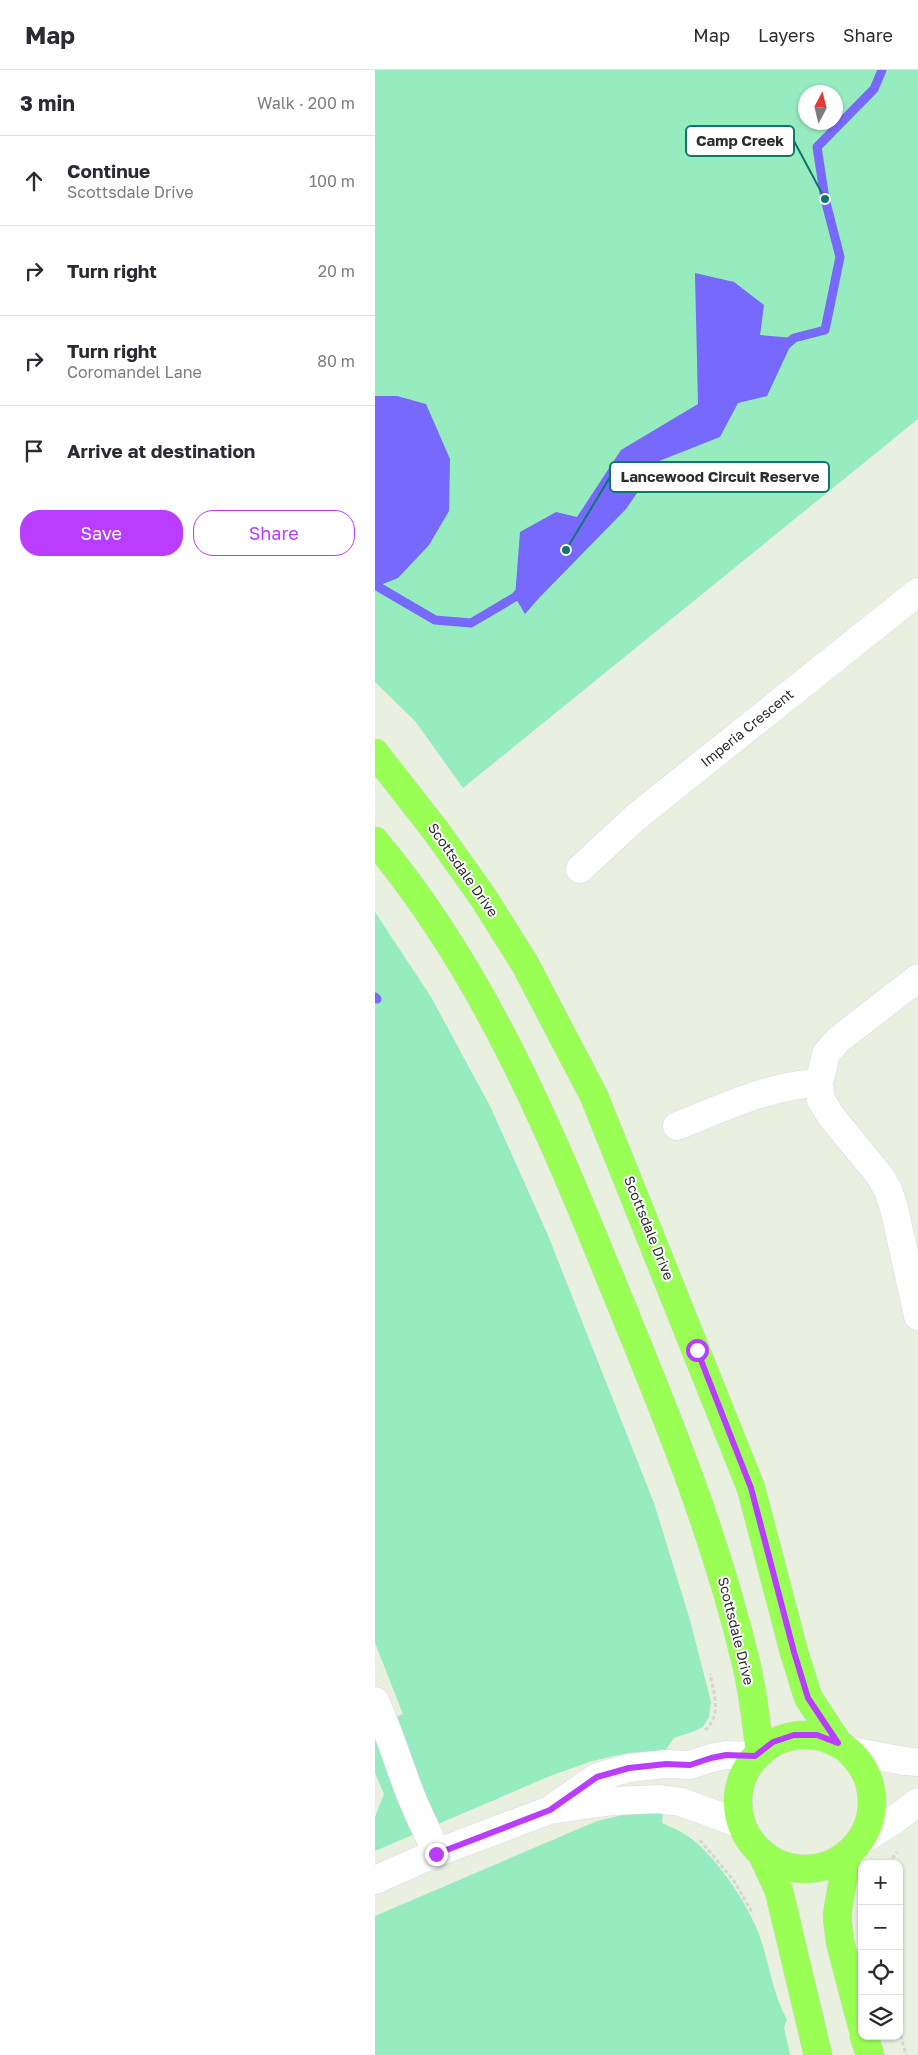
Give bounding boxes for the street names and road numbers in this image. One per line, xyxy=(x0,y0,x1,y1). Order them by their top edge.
street label: Imperia Crescent xyxy=(697,685,796,770)
street label: Scottsdale Drive xyxy=(425,820,502,920)
street label: Scottsdale Drive xyxy=(621,1173,678,1282)
street label: Scottsdale Drive xyxy=(715,1575,758,1687)

